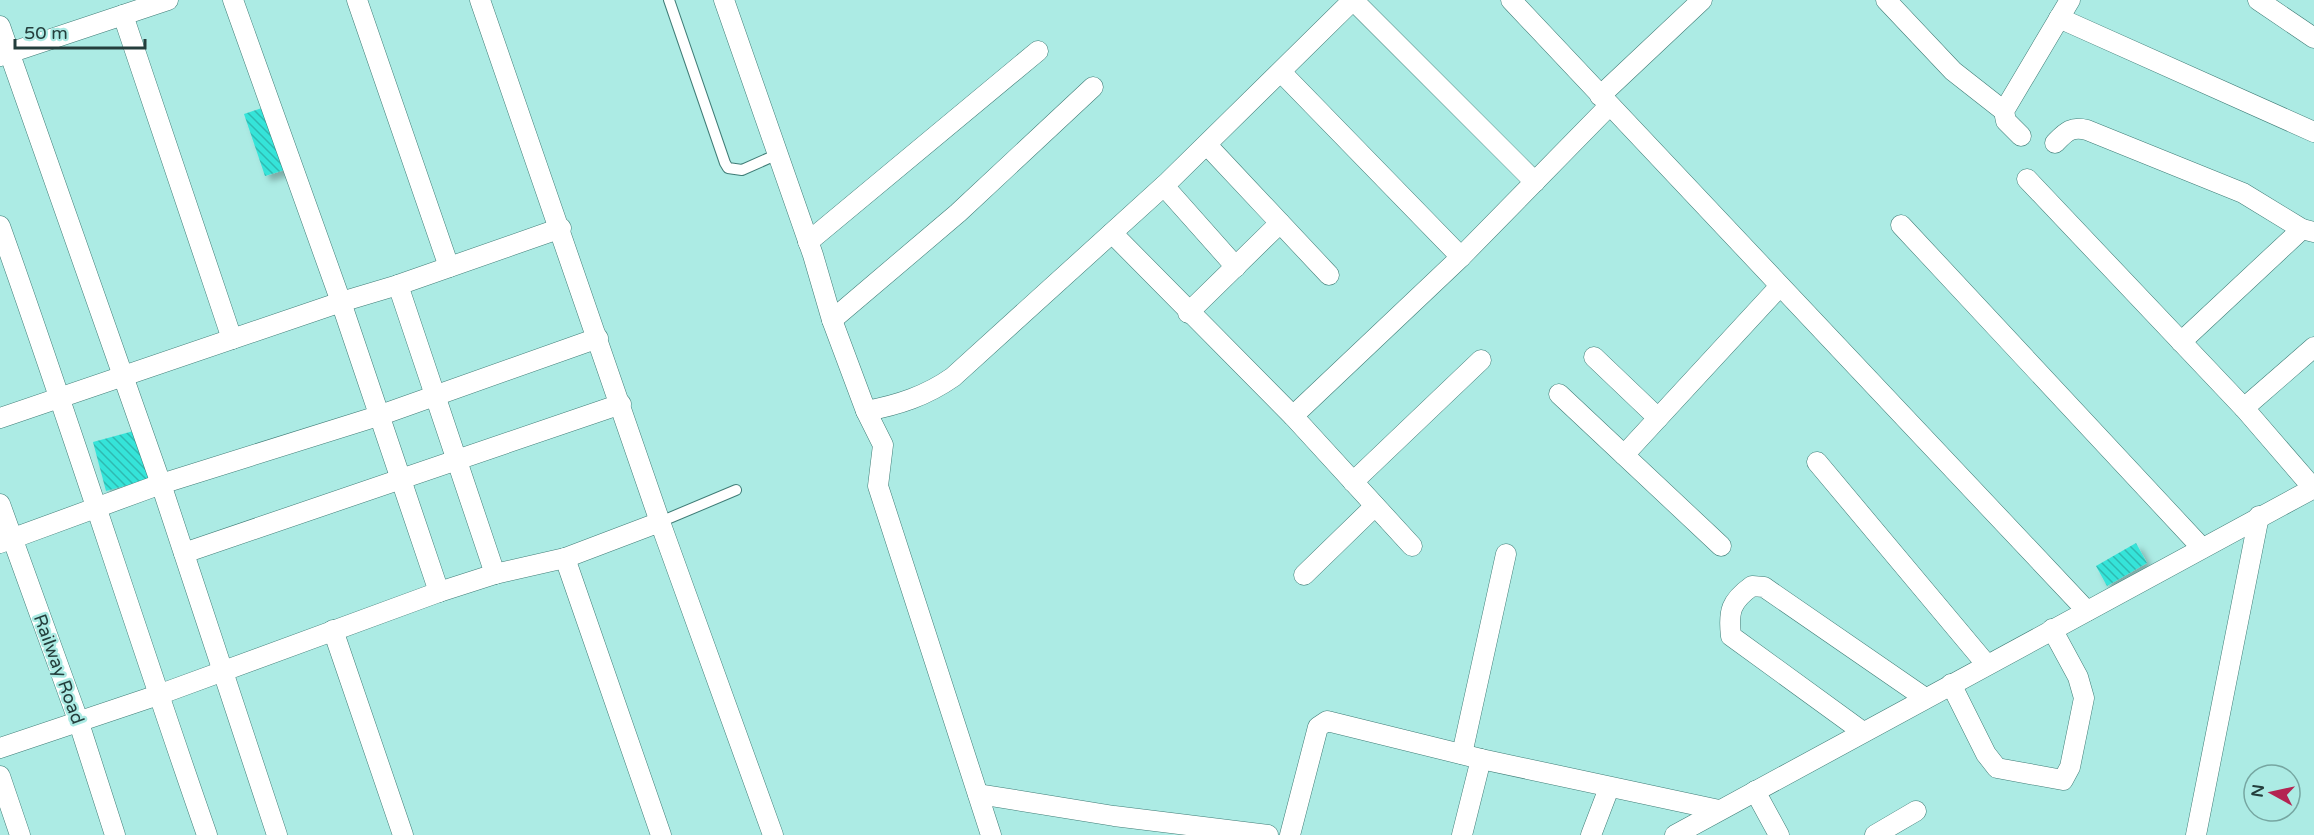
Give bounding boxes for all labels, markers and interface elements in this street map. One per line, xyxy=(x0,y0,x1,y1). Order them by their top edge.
scale bar xyxy=(15,12,146,50)
text: 50 m xyxy=(24,22,68,44)
street label: Railway Road xyxy=(29,611,89,727)
north arrow xyxy=(2242,763,2302,823)
text: N xyxy=(2247,783,2269,799)

